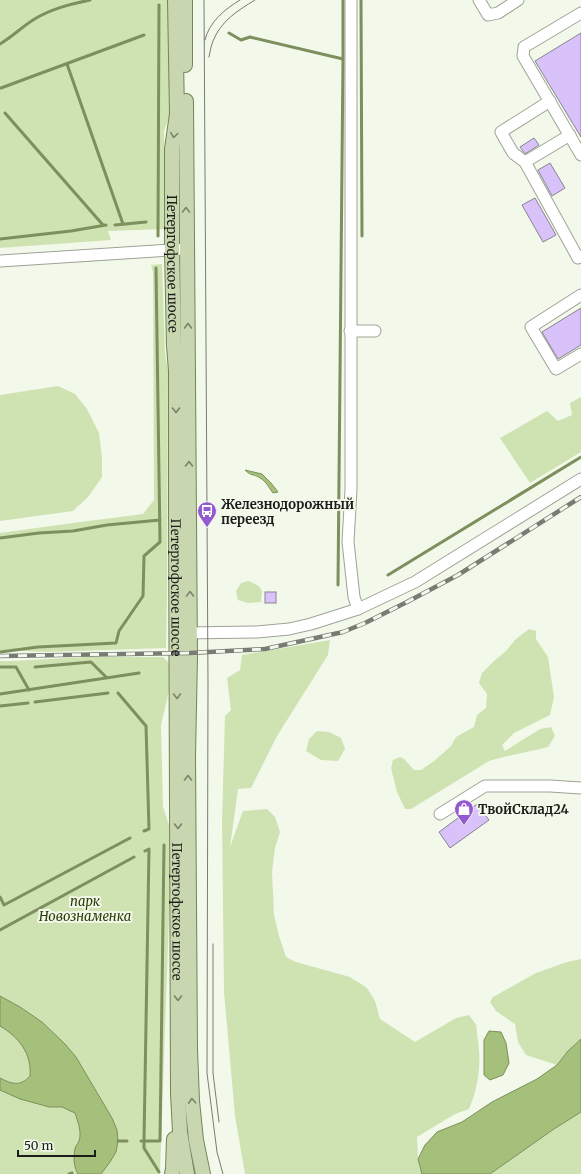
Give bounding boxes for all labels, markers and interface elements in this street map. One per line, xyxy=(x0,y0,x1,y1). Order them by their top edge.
one-way arrow xyxy=(170,132,179,138)
street label: Петергофское шоссе xyxy=(163,195,182,333)
one-way arrow xyxy=(182,207,190,213)
one-way arrow xyxy=(184,323,192,329)
one-way arrow xyxy=(172,407,180,413)
one-way arrow xyxy=(185,461,193,467)
place label: Железнодорожный переезд xyxy=(221,496,354,528)
bus stop icon: Железнодорожный переезд xyxy=(196,500,218,528)
street label: Петергофское шоссе xyxy=(167,519,185,657)
one-way arrow xyxy=(186,591,194,597)
one-way arrow xyxy=(173,693,181,699)
one-way arrow xyxy=(184,775,192,781)
shop icon: ТвойСклад24 xyxy=(453,798,475,826)
place label: ТвойСклад24 xyxy=(478,801,570,818)
one-way arrow xyxy=(174,823,182,829)
street label: Петергофское шоссе xyxy=(168,843,186,981)
park label: парк Новознаменка xyxy=(39,893,131,925)
one-way arrow xyxy=(174,995,182,1001)
one-way arrow xyxy=(188,1098,197,1104)
scale bar xyxy=(18,1132,95,1158)
text: 50 m xyxy=(24,1138,53,1153)

